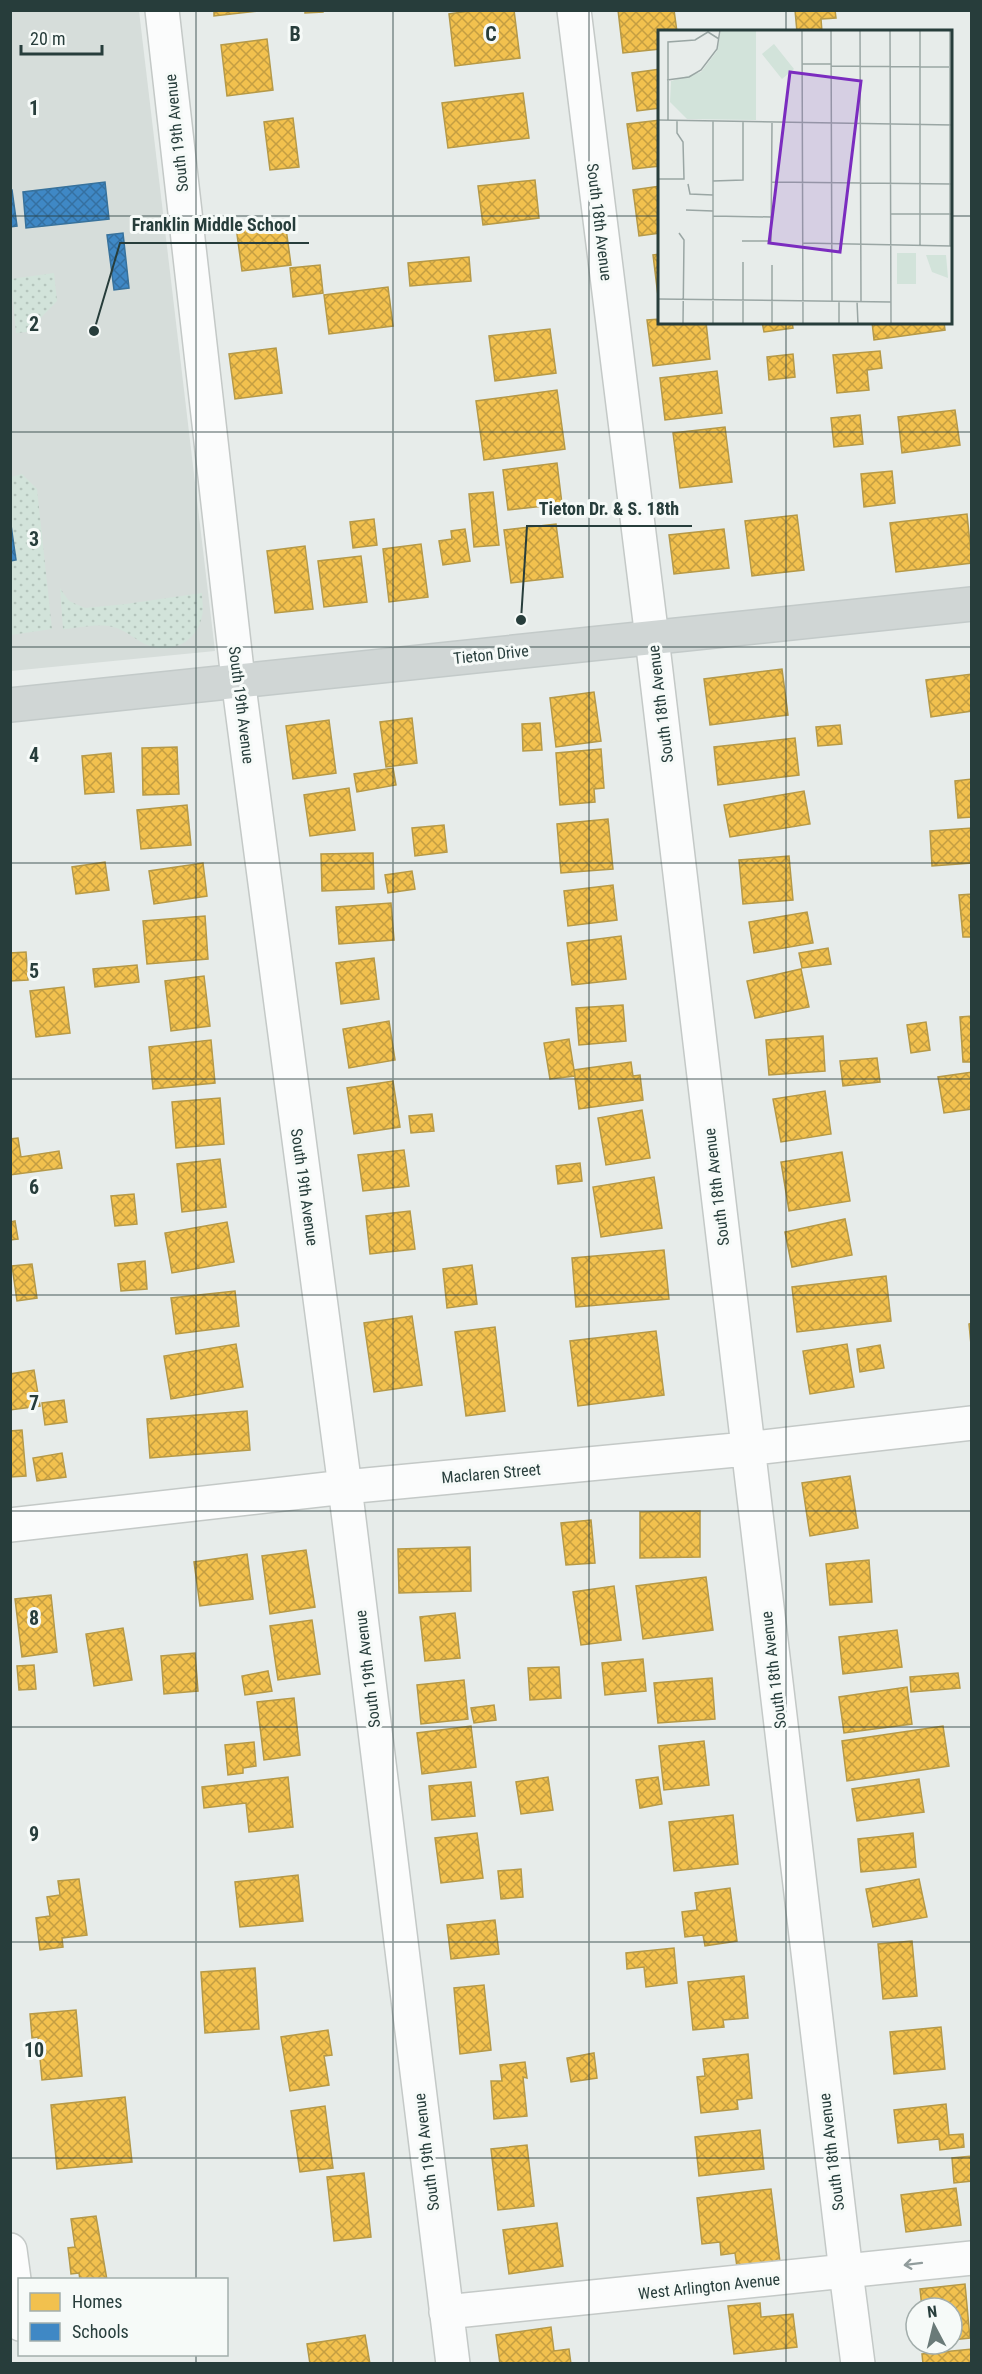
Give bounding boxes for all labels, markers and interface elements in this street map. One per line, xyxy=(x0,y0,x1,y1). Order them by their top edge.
scale bar xyxy=(21,18,102,56)
text: B xyxy=(289,22,301,46)
text: C xyxy=(485,22,497,46)
text: 20 m xyxy=(30,28,65,49)
inset map xyxy=(658,30,952,324)
street label: South 19th Avenue xyxy=(161,73,192,193)
text: 1 xyxy=(29,96,39,120)
street label: South 18th Avenue xyxy=(583,162,616,282)
callout: Franklin Middle School xyxy=(120,207,309,243)
text: Franklin Middle School xyxy=(132,214,296,235)
text: 2 xyxy=(29,312,39,336)
callout: Tieton Dr. & S. 18th xyxy=(527,490,692,526)
text: Tieton Dr. & S. 18th xyxy=(539,498,679,519)
text: 3 xyxy=(29,527,39,551)
street label: Tieton Drive xyxy=(453,641,530,668)
street label: South 18th Avenue xyxy=(644,644,677,764)
street label: South 19th Avenue xyxy=(225,645,258,765)
text: 4 xyxy=(29,743,39,767)
text: 5 xyxy=(29,959,39,983)
street label: South 19th Avenue xyxy=(287,1127,322,1247)
street label: South 18th Avenue xyxy=(700,1127,733,1247)
text: 6 xyxy=(29,1175,39,1199)
text: 7 xyxy=(29,1391,39,1415)
street label: Maclaren Street xyxy=(441,1460,542,1487)
text: 8 xyxy=(29,1606,39,1630)
street label: South 19th Avenue xyxy=(351,1609,384,1729)
street label: South 18th Avenue xyxy=(757,1610,790,1730)
text: 9 xyxy=(29,1822,39,1846)
text: 10 xyxy=(24,2038,44,2062)
street label: South 19th Avenue xyxy=(410,2092,443,2212)
street label: South 18th Avenue xyxy=(815,2092,848,2212)
one-way arrow xyxy=(904,2259,924,2270)
street label: West Arlington Avenue xyxy=(637,2270,781,2303)
legend xyxy=(18,2278,228,2356)
text: Homes xyxy=(72,2291,122,2312)
north arrow xyxy=(904,2296,964,2356)
text: N xyxy=(926,2302,938,2322)
text: Schools xyxy=(72,2321,129,2342)

